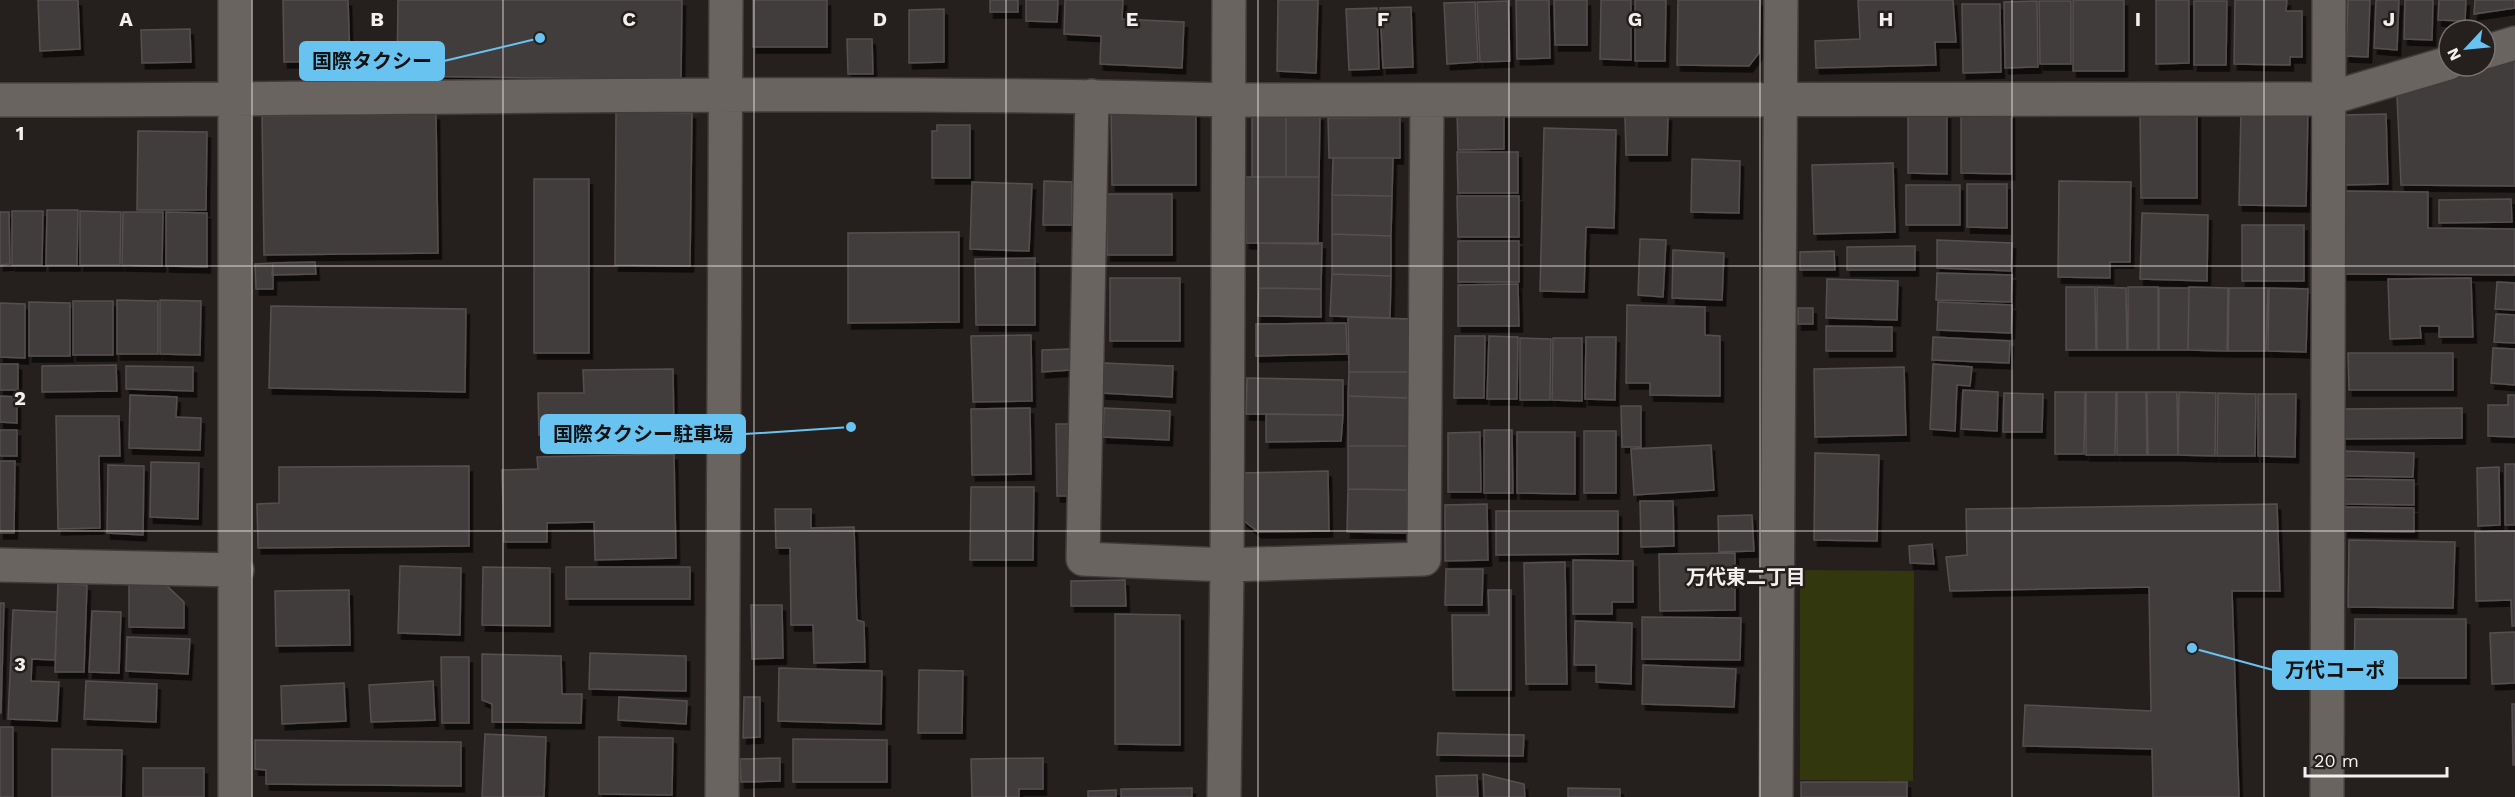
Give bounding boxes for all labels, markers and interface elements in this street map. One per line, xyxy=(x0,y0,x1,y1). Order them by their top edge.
text: A xyxy=(119,7,133,31)
text: B xyxy=(370,7,384,31)
text: C xyxy=(622,7,636,31)
text: D xyxy=(873,7,887,31)
text: E xyxy=(1126,7,1138,31)
text: F xyxy=(1377,7,1389,31)
text: G xyxy=(1628,7,1642,31)
text: H xyxy=(1879,7,1893,31)
text: I xyxy=(2135,7,2141,31)
text: J xyxy=(2383,7,2395,31)
north arrow xyxy=(2437,18,2497,78)
callout: 国際タクシー xyxy=(300,42,444,80)
text: N xyxy=(2443,45,2465,64)
text: 国際タクシー xyxy=(312,49,432,73)
text: 1 xyxy=(16,121,24,145)
text: 2 xyxy=(14,386,26,410)
callout: 国際タクシー駐車場 xyxy=(541,415,745,453)
text: 国際タクシー駐車場 xyxy=(553,422,733,446)
district label: 万代東二丁目 xyxy=(1686,565,1806,589)
callout: 万代コーポ xyxy=(2273,651,2397,689)
text: 3 xyxy=(14,652,26,676)
text: 万代コーポ xyxy=(2285,658,2385,682)
scale bar xyxy=(2305,740,2448,778)
text: 20 m xyxy=(2314,750,2359,771)

